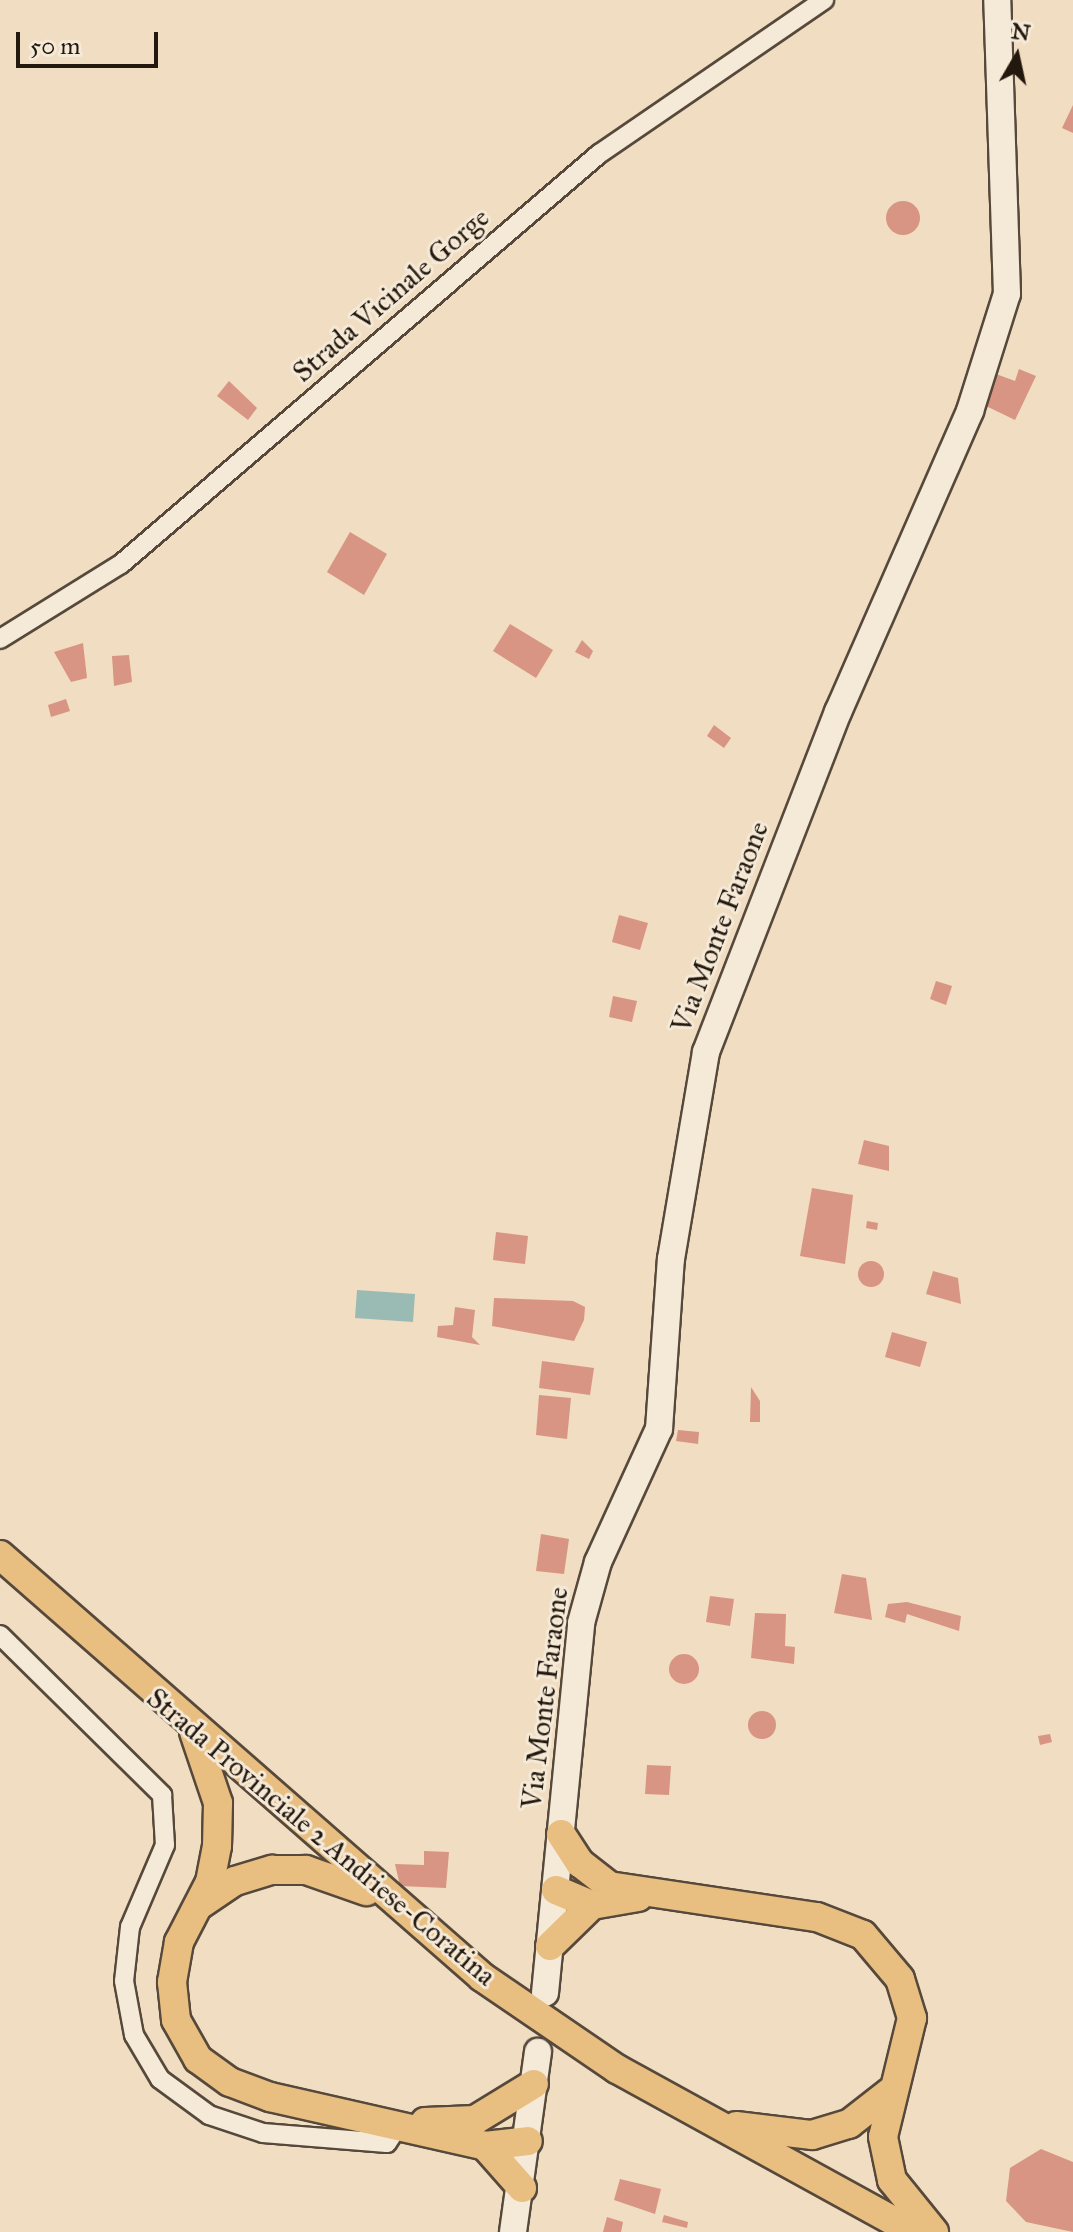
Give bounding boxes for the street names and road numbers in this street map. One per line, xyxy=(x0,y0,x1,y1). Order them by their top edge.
street label: Strada Vicinale Gorge xyxy=(286,201,496,389)
street label: Via Monte Faraone xyxy=(664,817,776,1037)
street label: Via Monte Faraone xyxy=(515,1585,575,1811)
street label: Strada Provinciale 2 Andriese-Coratina xyxy=(140,1681,502,1993)

